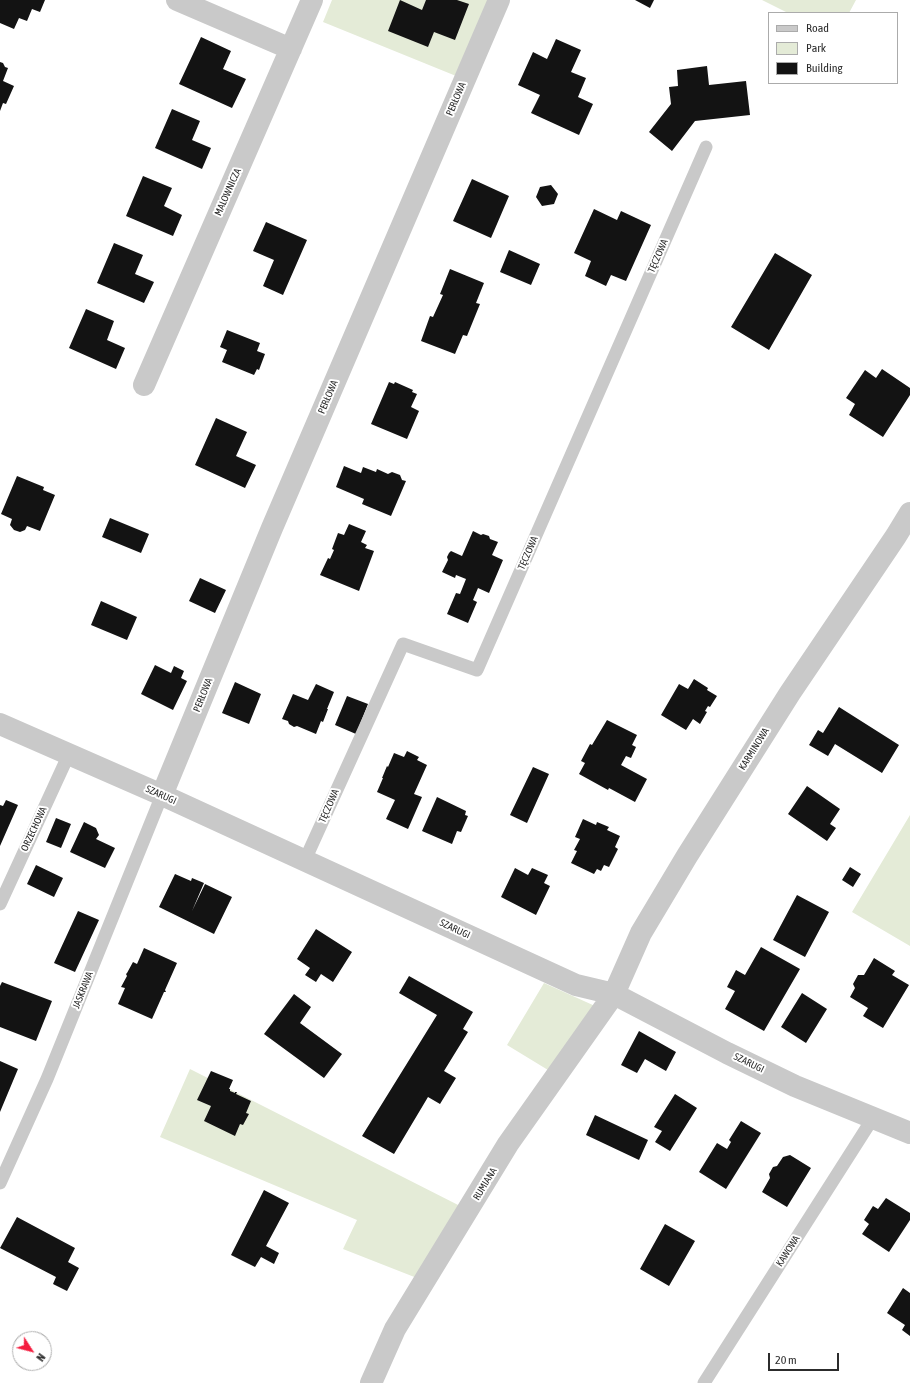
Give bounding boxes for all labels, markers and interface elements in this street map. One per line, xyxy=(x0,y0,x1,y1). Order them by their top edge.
legend xyxy=(768,12,898,84)
text: Road xyxy=(806,21,829,35)
text: Park xyxy=(806,41,826,55)
text: Building xyxy=(806,61,843,75)
street label: PERŁOWA xyxy=(444,80,468,118)
street label: MALOWNICZA xyxy=(212,166,244,218)
street label: TĘCZOWA xyxy=(645,237,671,275)
street label: PERŁOWA xyxy=(316,378,340,416)
street label: TĘCZOWA xyxy=(515,534,541,572)
street label: PERŁOWA xyxy=(191,676,215,714)
street label: KARMINOWA xyxy=(736,726,772,772)
street label: SZARUGI xyxy=(144,783,178,807)
street label: TĘCZOWA xyxy=(316,787,342,825)
street label: ORZECHOWA xyxy=(19,805,49,853)
street label: SZARUGI xyxy=(438,917,472,941)
street label: JASKRAWA xyxy=(70,970,96,1010)
street label: SZARUGI xyxy=(732,1051,766,1075)
street label: RUMIANA xyxy=(471,1166,499,1202)
street label: KAWOWA xyxy=(774,1233,802,1269)
north arrow xyxy=(12,1331,52,1371)
scale bar xyxy=(770,1345,841,1371)
text: N xyxy=(34,1351,48,1364)
text: 20 m xyxy=(775,1353,797,1367)

